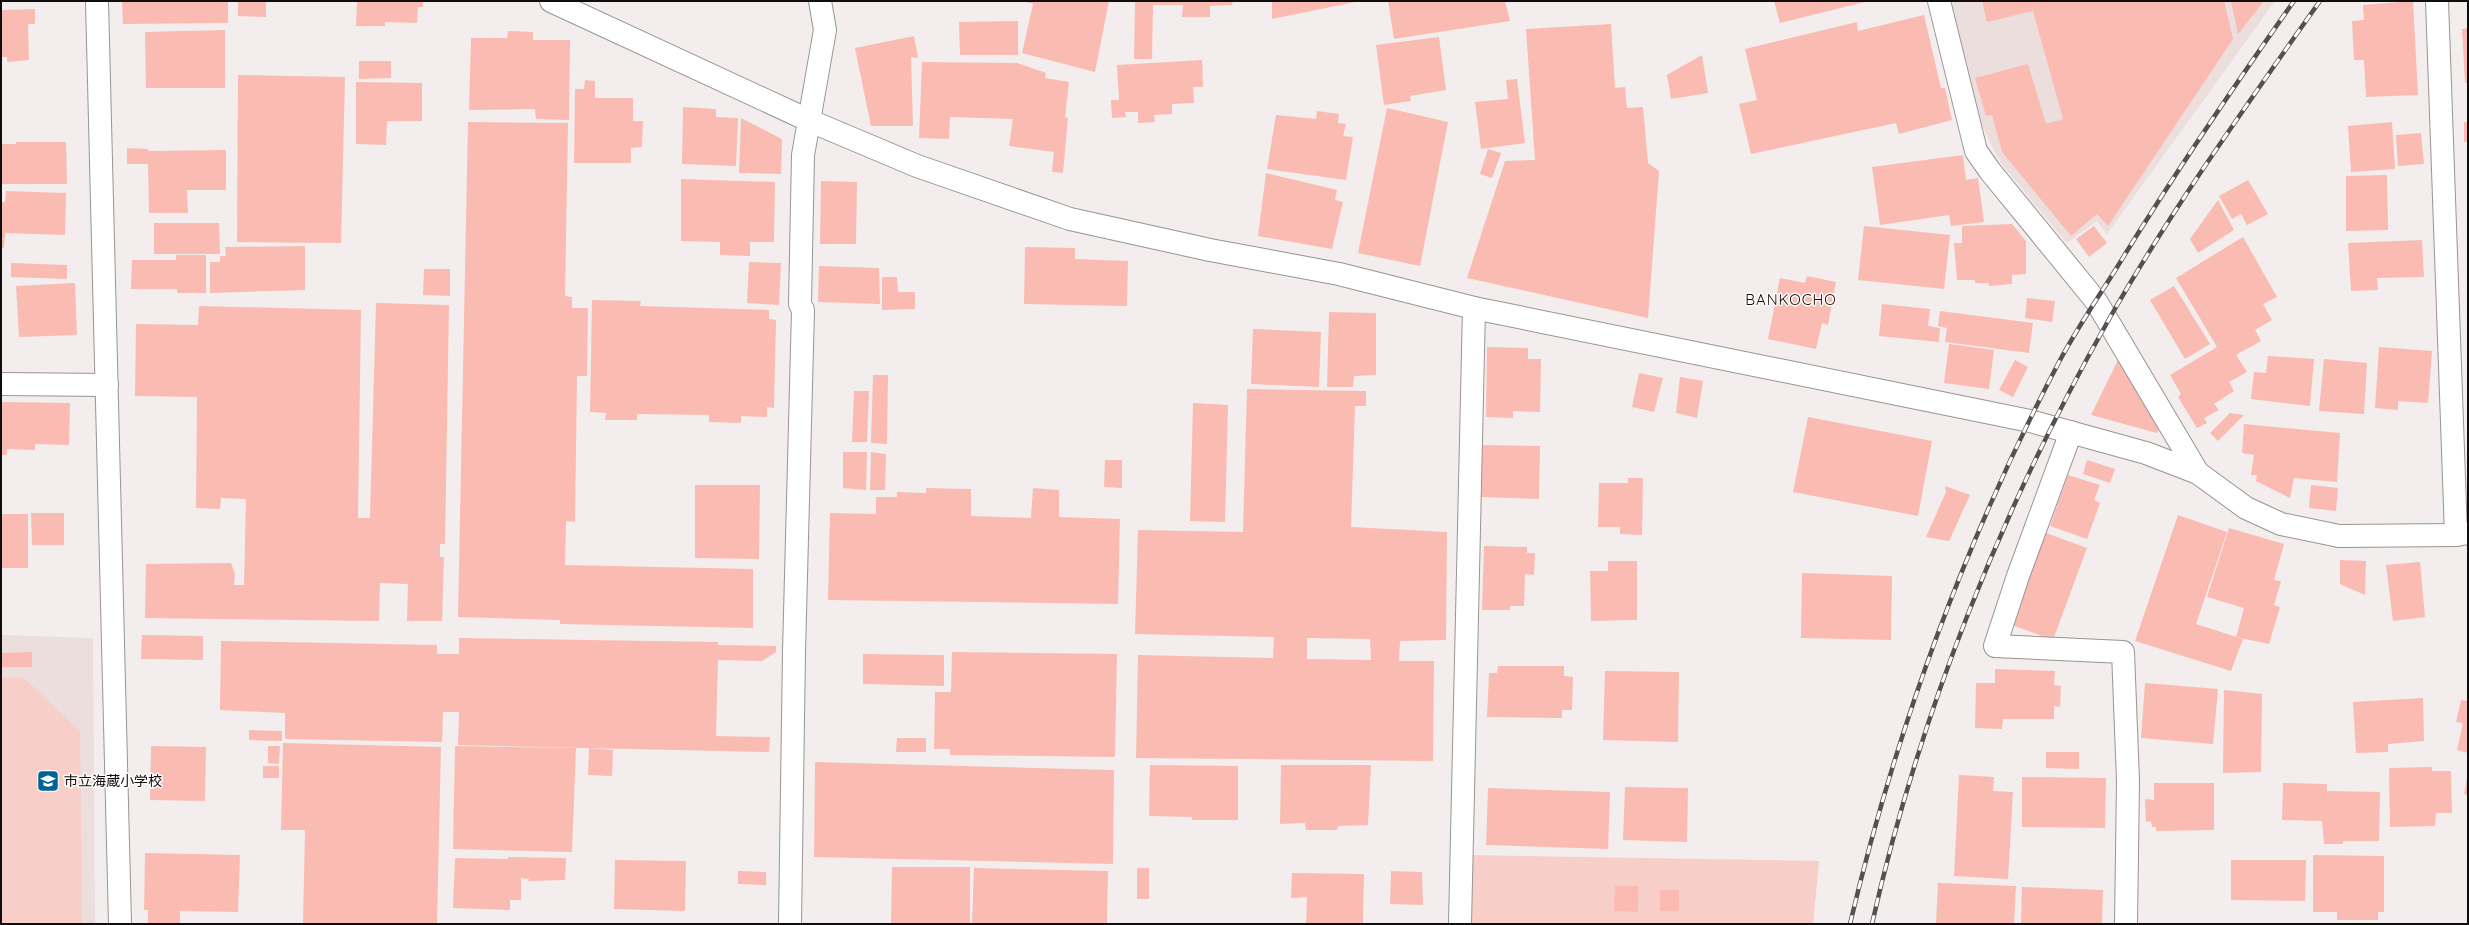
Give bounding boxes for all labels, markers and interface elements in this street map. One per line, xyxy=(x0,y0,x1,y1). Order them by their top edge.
district label: BANKOCHO xyxy=(1745,290,1837,309)
school or university icon: 市立海蔵小学校 xyxy=(35,768,61,794)
place label: 市立海蔵小学校 xyxy=(64,772,162,790)

